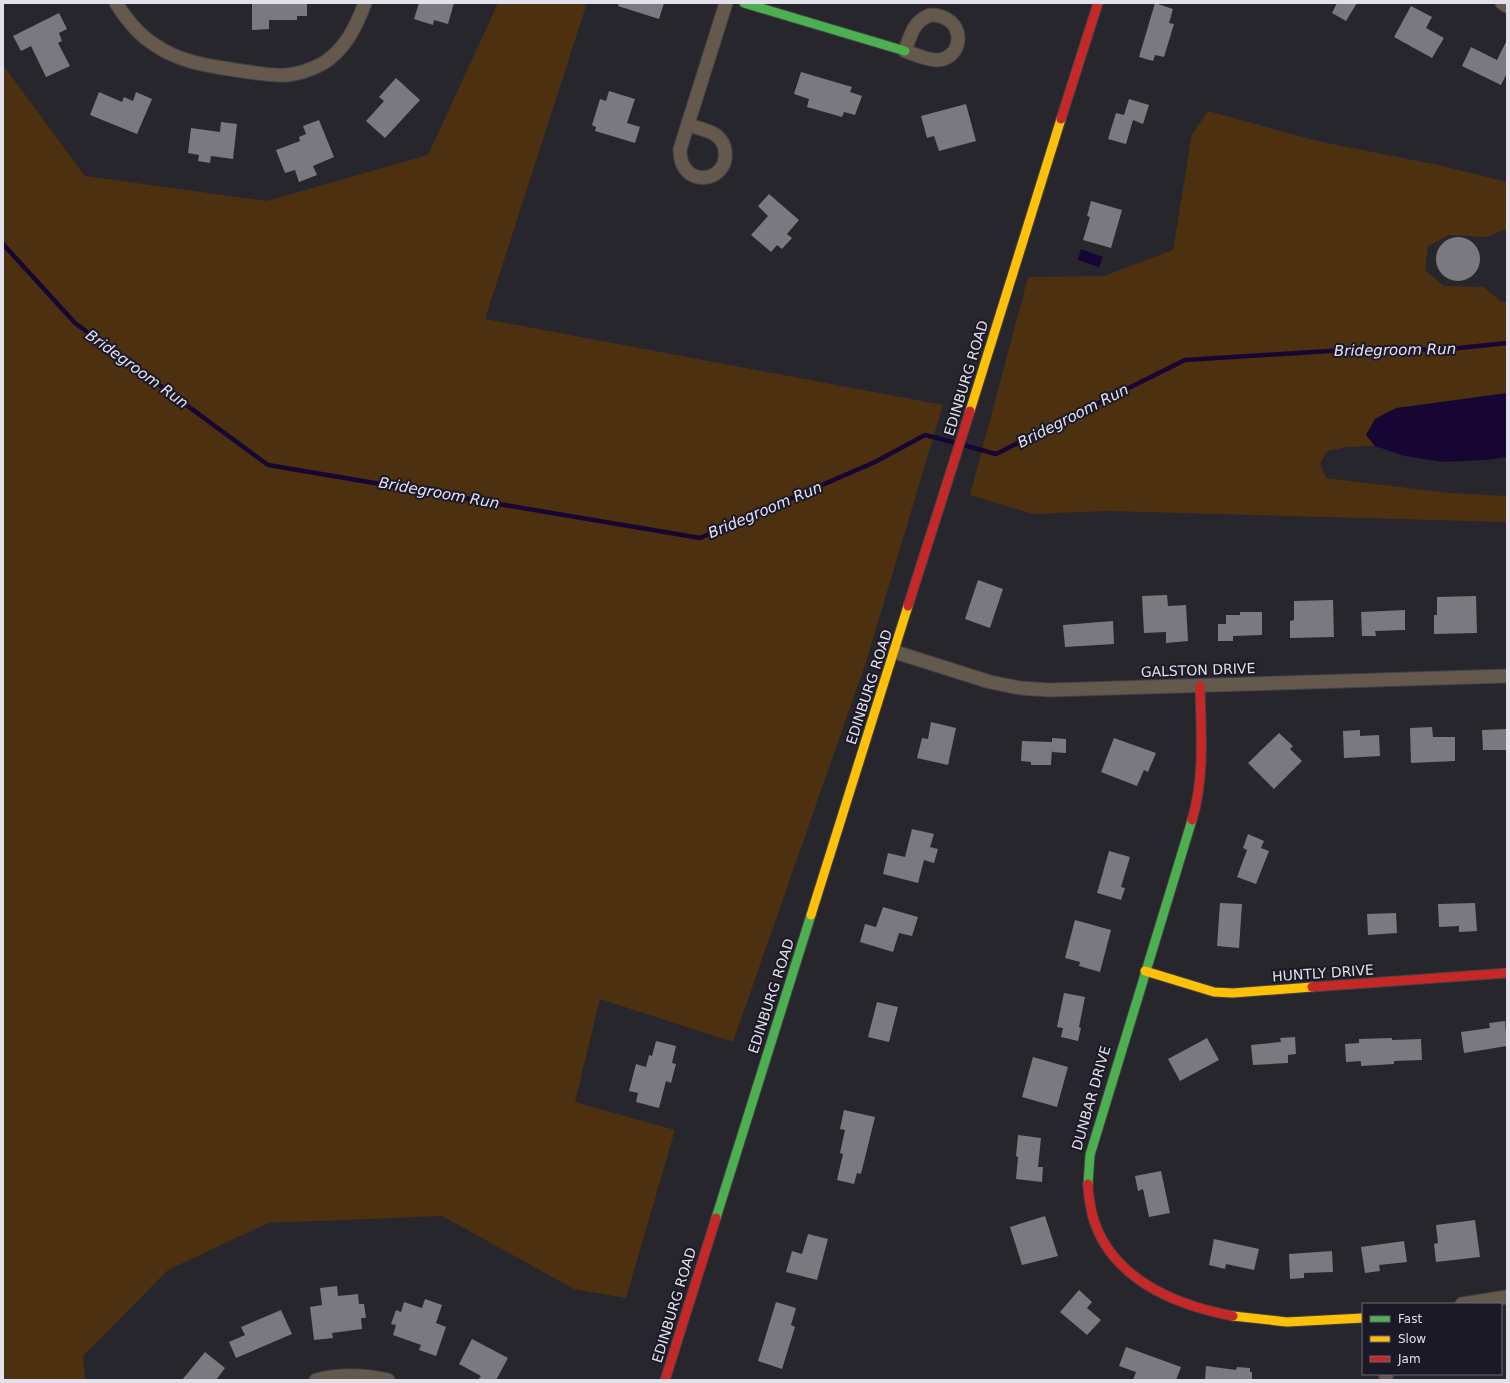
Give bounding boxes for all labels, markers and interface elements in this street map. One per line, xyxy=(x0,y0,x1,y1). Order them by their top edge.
street label: EDINBURG ROAD xyxy=(941,318,991,438)
water label: Bridegroom Run xyxy=(82,326,192,412)
water label: Bridegroom Run xyxy=(1334,340,1456,360)
water label: Bridegroom Run xyxy=(1014,380,1132,452)
water label: Bridegroom Run xyxy=(377,474,501,512)
water label: Bridegroom Run xyxy=(705,478,825,542)
street label: EDINBURG ROAD xyxy=(843,627,895,747)
street label: GALSTON DRIVE xyxy=(1140,660,1256,680)
street label: EDINBURG ROAD xyxy=(745,936,797,1056)
street label: HUNTLY DRIVE xyxy=(1272,961,1374,985)
street label: DUNBAR DRIVE xyxy=(1068,1044,1114,1152)
street label: EDINBURG ROAD xyxy=(649,1245,699,1365)
legend xyxy=(1362,1303,1502,1375)
text: Fast xyxy=(1398,1312,1422,1326)
text: Slow xyxy=(1398,1332,1426,1346)
text: Jam xyxy=(1397,1352,1421,1366)

